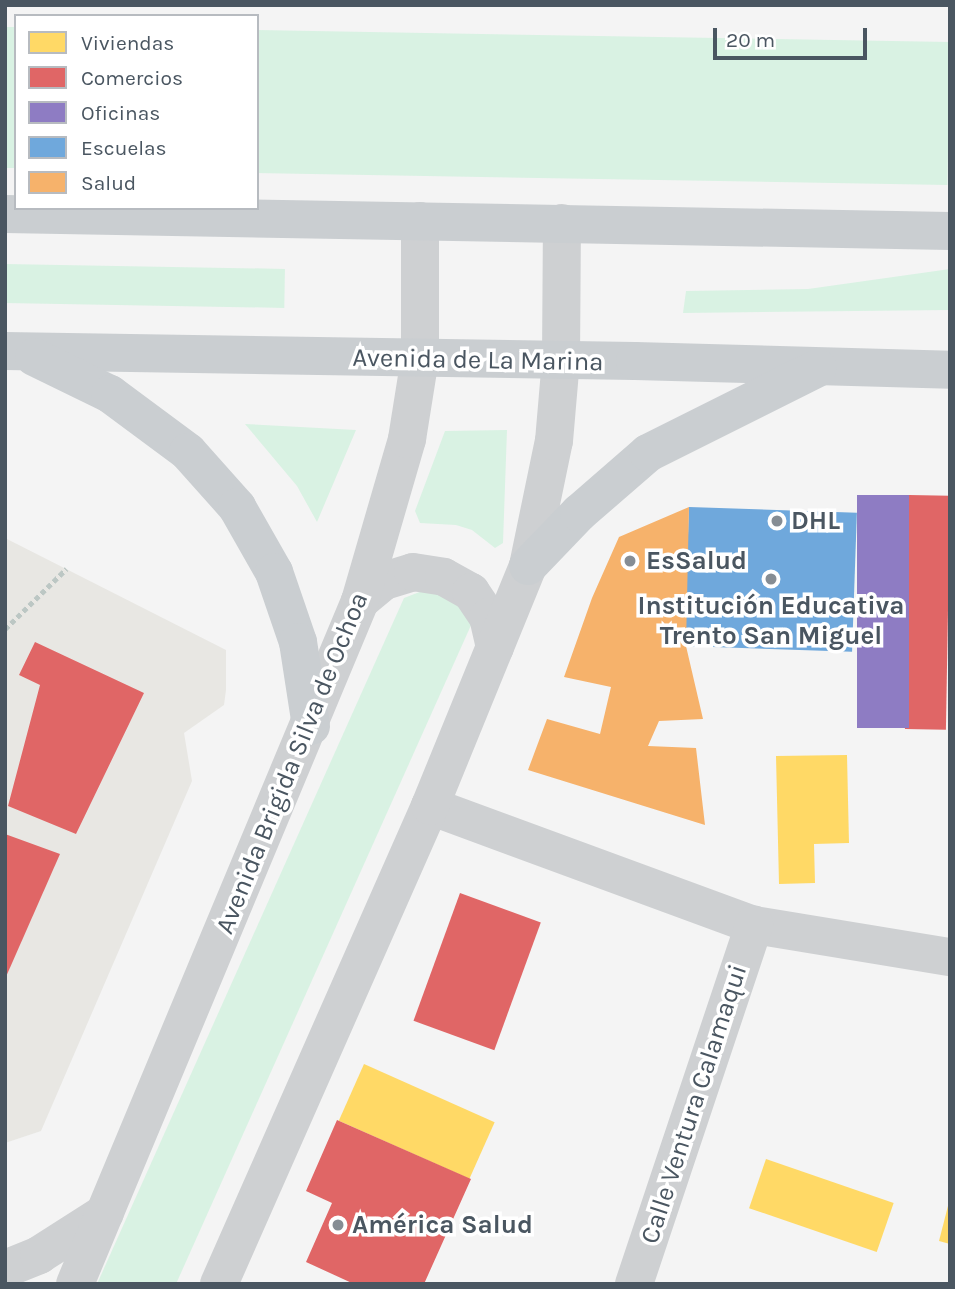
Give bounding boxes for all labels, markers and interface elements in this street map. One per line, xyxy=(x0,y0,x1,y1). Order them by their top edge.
legend xyxy=(14,14,259,210)
scale bar xyxy=(717,14,871,58)
text: 20 m xyxy=(726,28,775,52)
text: Viviendas xyxy=(81,31,174,55)
text: Comercios xyxy=(81,66,183,90)
text: Oficinas xyxy=(81,101,160,125)
text: Escuelas xyxy=(81,136,167,160)
text: Salud xyxy=(81,171,136,195)
street label: Avenida de La Marina xyxy=(352,342,604,378)
place label: DHL xyxy=(791,505,840,537)
marker: DHL xyxy=(769,513,785,529)
place label: EsSalud xyxy=(646,545,747,577)
marker: EsSalud xyxy=(620,551,640,571)
marker: Institución Educativa Trento San Miguel xyxy=(763,571,779,587)
street label: Avenida Brigida Silva de Ochoa xyxy=(209,588,375,938)
place label: Institución Educativa Trento San Miguel xyxy=(638,590,904,652)
street label: Calle Ventura Calamaqui xyxy=(634,960,754,1248)
place label: América Salud xyxy=(352,1209,533,1241)
marker: América Salud xyxy=(330,1217,346,1233)

